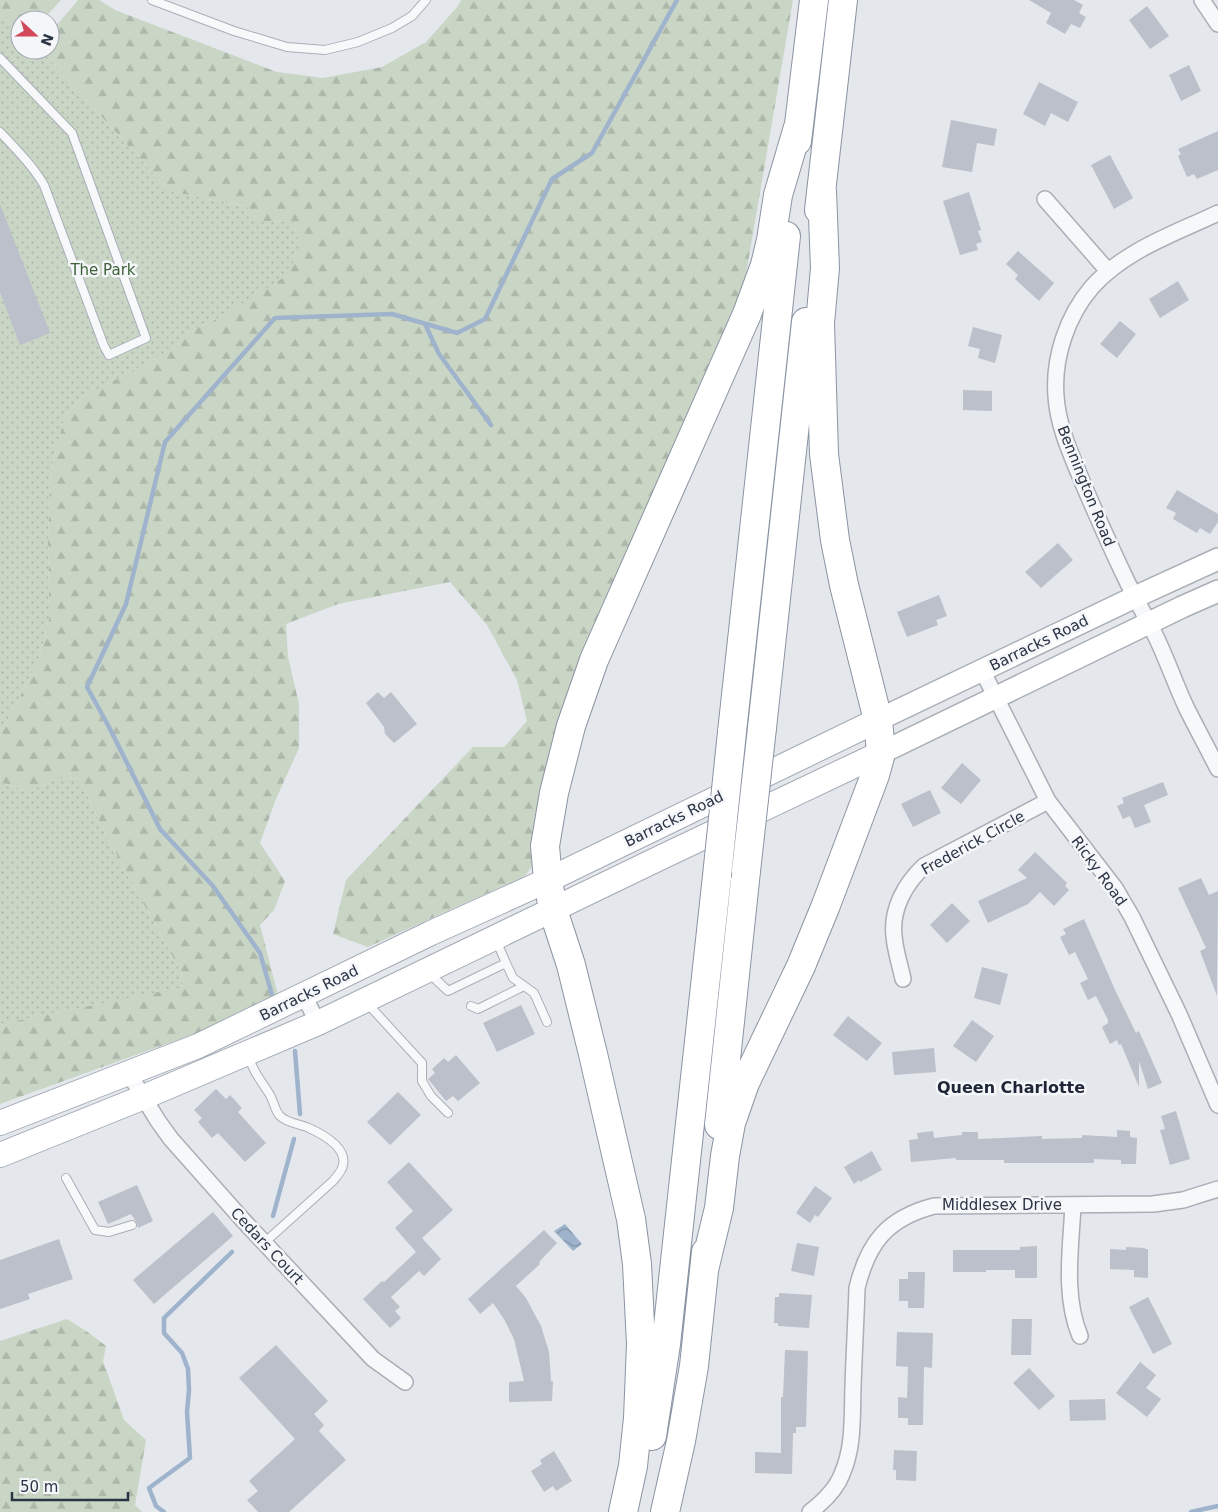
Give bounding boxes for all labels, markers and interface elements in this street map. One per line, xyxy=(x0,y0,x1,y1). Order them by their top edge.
north arrow xyxy=(10,10,60,60)
text: N xyxy=(38,31,57,48)
park label: The Park xyxy=(69,261,136,279)
street label: Bennington Road xyxy=(1054,423,1118,549)
street label: Barracks Road xyxy=(987,611,1091,675)
street label: Barracks Road xyxy=(622,787,726,851)
street label: Frederick Circle xyxy=(918,807,1028,879)
street label: Ricky Road xyxy=(1068,832,1130,910)
street label: Barracks Road xyxy=(257,961,361,1025)
district label: Queen Charlotte xyxy=(937,1078,1085,1097)
street label: Middlesex Drive xyxy=(942,1196,1062,1214)
street label: Cedars Court xyxy=(227,1204,307,1288)
scale bar xyxy=(12,1470,129,1502)
text: 50 m xyxy=(20,1478,58,1496)

